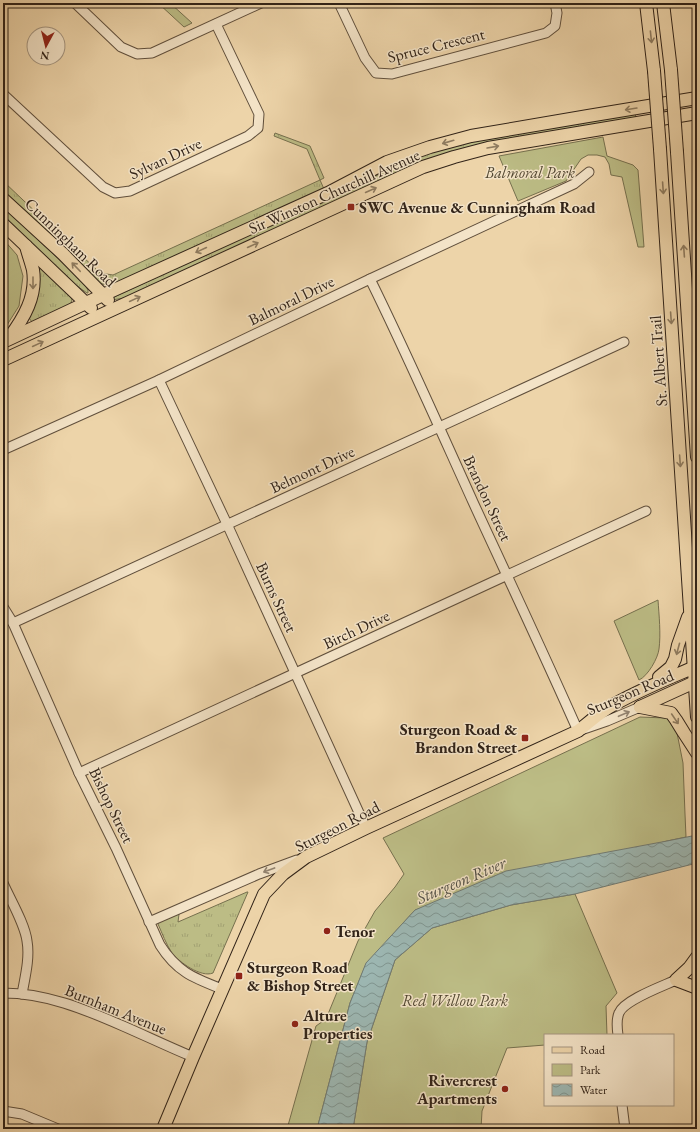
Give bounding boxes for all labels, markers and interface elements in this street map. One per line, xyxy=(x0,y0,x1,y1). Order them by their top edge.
street label: Spruce Crescent xyxy=(385,23,487,68)
north arrow xyxy=(26,26,66,66)
one-way arrow xyxy=(647,30,654,43)
text: N xyxy=(39,48,50,63)
one-way arrow xyxy=(625,105,638,113)
street label: Sylvan Drive xyxy=(126,133,205,184)
one-way arrow xyxy=(442,139,455,147)
one-way arrow xyxy=(487,143,500,151)
street label: Sir Winston Churchill Avenue xyxy=(245,144,423,239)
park label: Balmoral Park xyxy=(484,162,576,183)
one-way arrow xyxy=(659,181,666,194)
one-way arrow xyxy=(365,186,377,194)
street label: Cunningham Road xyxy=(20,193,122,292)
place label: SWC Avenue & Cunningham Road xyxy=(359,197,596,218)
marker: SWC Avenue & Cunningham Road xyxy=(346,202,356,212)
one-way arrow xyxy=(247,241,259,248)
one-way arrow xyxy=(680,245,687,258)
one-way arrow xyxy=(195,247,207,254)
one-way arrow xyxy=(71,262,81,272)
street label: Balmoral Drive xyxy=(245,271,338,330)
one-way arrow xyxy=(29,276,37,289)
one-way arrow xyxy=(129,295,141,302)
one-way arrow xyxy=(667,311,675,324)
street label: St. Albert Trail xyxy=(645,315,672,407)
one-way arrow xyxy=(32,340,44,347)
street label: Belmont Drive xyxy=(267,441,358,498)
street label: Brandon Street xyxy=(459,452,517,545)
one-way arrow xyxy=(677,454,684,467)
street label: Burns Street xyxy=(251,559,302,636)
street label: Birch Drive xyxy=(320,605,393,654)
one-way arrow xyxy=(674,642,681,655)
street label: Sturgeon Road xyxy=(584,664,678,720)
one-way arrow xyxy=(617,710,629,717)
one-way arrow xyxy=(671,714,679,725)
place label: Sturgeon Road & Brandon Street xyxy=(400,719,517,758)
marker: Sturgeon Road & Brandon Street xyxy=(520,733,530,743)
street label: Bishop Street xyxy=(84,764,139,846)
street label: Sturgeon Road xyxy=(291,796,384,857)
water label: Sturgeon River xyxy=(412,851,511,909)
one-way arrow xyxy=(264,867,276,875)
place label: Tenor xyxy=(335,921,375,942)
marker: Tenor xyxy=(322,926,332,936)
place label: Sturgeon Road & Bishop Street xyxy=(247,957,353,996)
marker: Sturgeon Road & Bishop Street xyxy=(234,971,244,981)
street label: Burnham Avenue xyxy=(62,980,170,1039)
park label: Red Willow Park xyxy=(402,990,509,1011)
place label: Alture Properties xyxy=(302,1005,373,1044)
marker: Alture Properties xyxy=(290,1019,300,1029)
legend xyxy=(544,1034,674,1106)
text: Road xyxy=(580,1042,606,1058)
text: Park xyxy=(580,1062,601,1078)
place label: Rivercrest Apartments xyxy=(416,1070,497,1109)
text: Water xyxy=(580,1082,607,1098)
marker: Rivercrest Apartments xyxy=(500,1084,510,1094)

